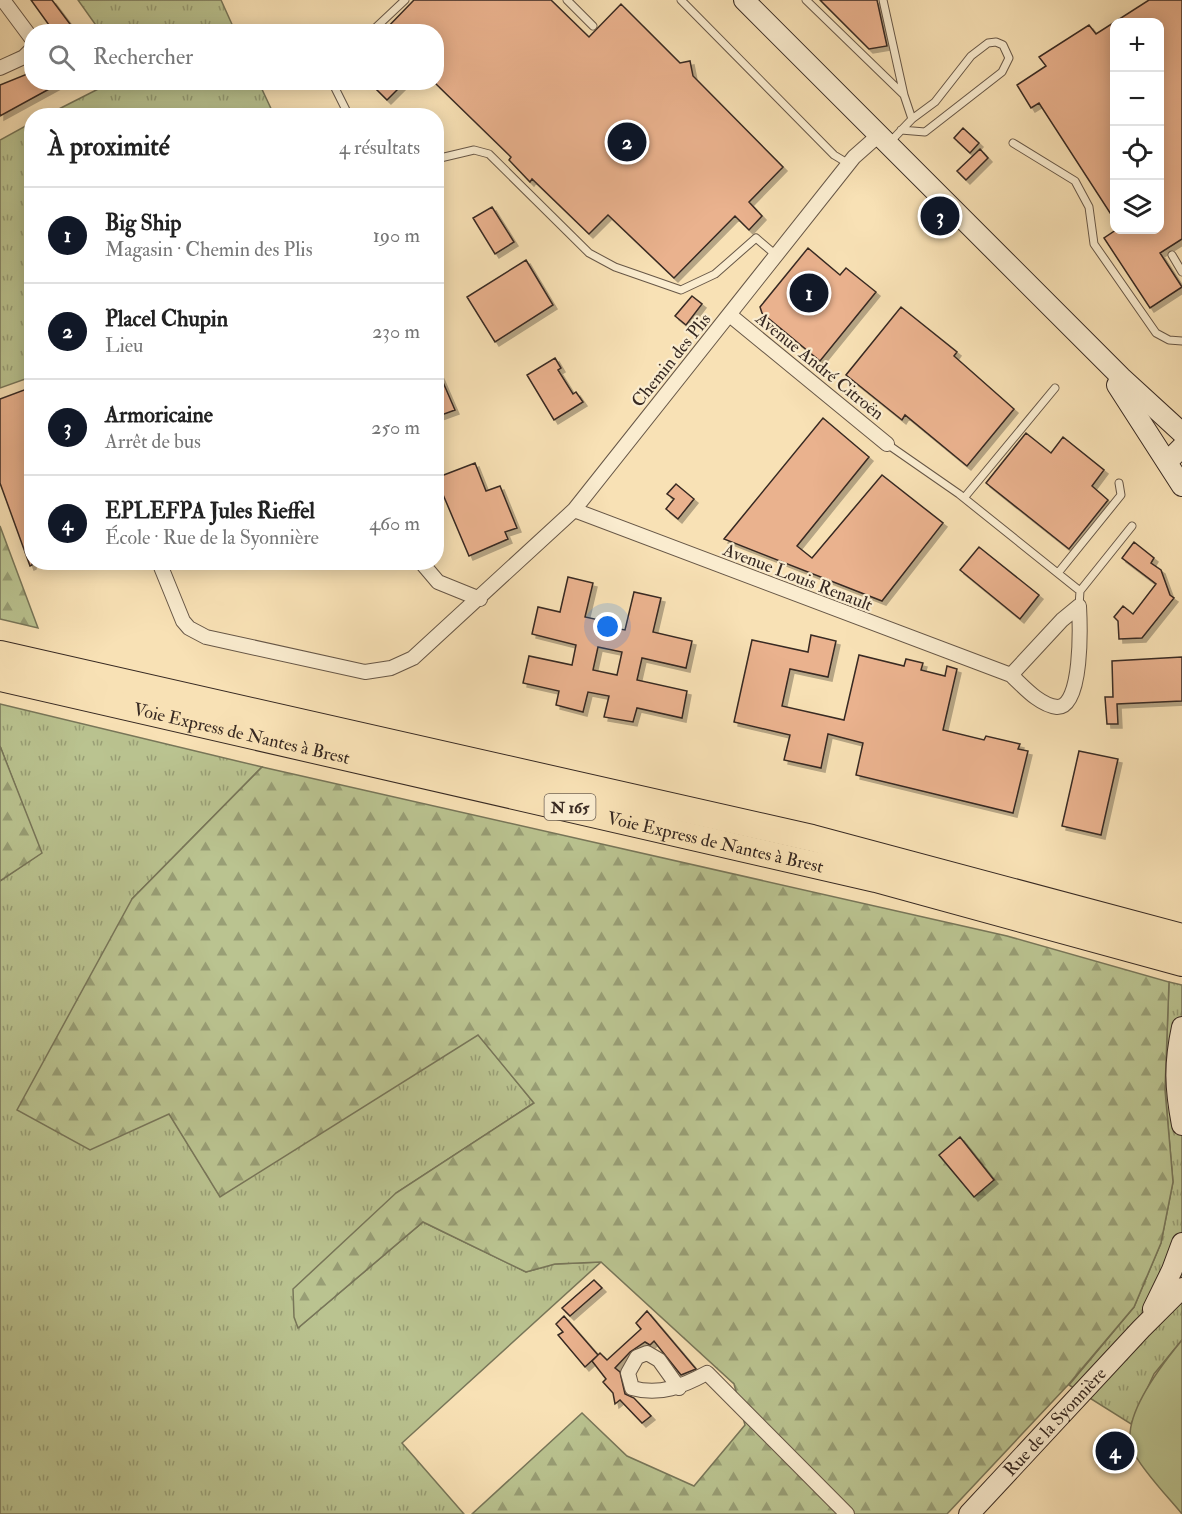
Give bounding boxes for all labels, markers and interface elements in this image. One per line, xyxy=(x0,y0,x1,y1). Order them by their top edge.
map controls xyxy=(1110,18,1164,234)
button: + xyxy=(1110,18,1164,72)
search box xyxy=(24,24,444,90)
icon: search xyxy=(45,41,78,74)
text: Rechercher xyxy=(93,43,193,71)
button: − xyxy=(1110,72,1164,126)
pin: 2 xyxy=(608,120,646,164)
button: locate xyxy=(1110,126,1164,180)
text: À proximité xyxy=(48,131,170,163)
text: 4 résultats xyxy=(339,135,420,160)
button: layers xyxy=(1110,180,1164,234)
pin: 3 xyxy=(920,194,960,238)
text: Big Ship xyxy=(105,209,181,237)
text: 1 xyxy=(64,223,71,248)
text: 190 m xyxy=(373,223,420,248)
text: Magasin · Chemin des Plis xyxy=(105,237,312,262)
pin: 1 xyxy=(790,270,828,316)
text: Placel Chupin xyxy=(105,305,228,333)
street label: Avenue André Citroën xyxy=(750,307,889,425)
street label: Chemin des Plis xyxy=(626,309,716,412)
text: 2 xyxy=(62,319,73,344)
text: 230 m xyxy=(372,319,420,344)
text: Lieu xyxy=(105,333,143,358)
text: Armoricaine xyxy=(105,401,213,429)
text: 3 xyxy=(64,415,71,440)
text: 250 m xyxy=(371,415,420,440)
text: Arrêt de bus xyxy=(105,429,201,454)
text: EPLEFPA Jules Rieffel xyxy=(105,497,315,525)
text: 4 xyxy=(62,511,73,536)
text: 460 m xyxy=(369,511,420,536)
text: École · Rue de la Syonnière xyxy=(105,525,319,550)
street label: Avenue Louis Renault xyxy=(719,538,876,617)
your location xyxy=(593,612,622,641)
street label: Voie Express de Nantes à Brest xyxy=(131,698,352,770)
road number: N 165 xyxy=(544,794,596,820)
street label: Voie Express de Nantes à Brest xyxy=(605,807,826,879)
street label: Rue de la Syonnière xyxy=(999,1362,1112,1481)
pin: 4 xyxy=(1096,1428,1134,1474)

